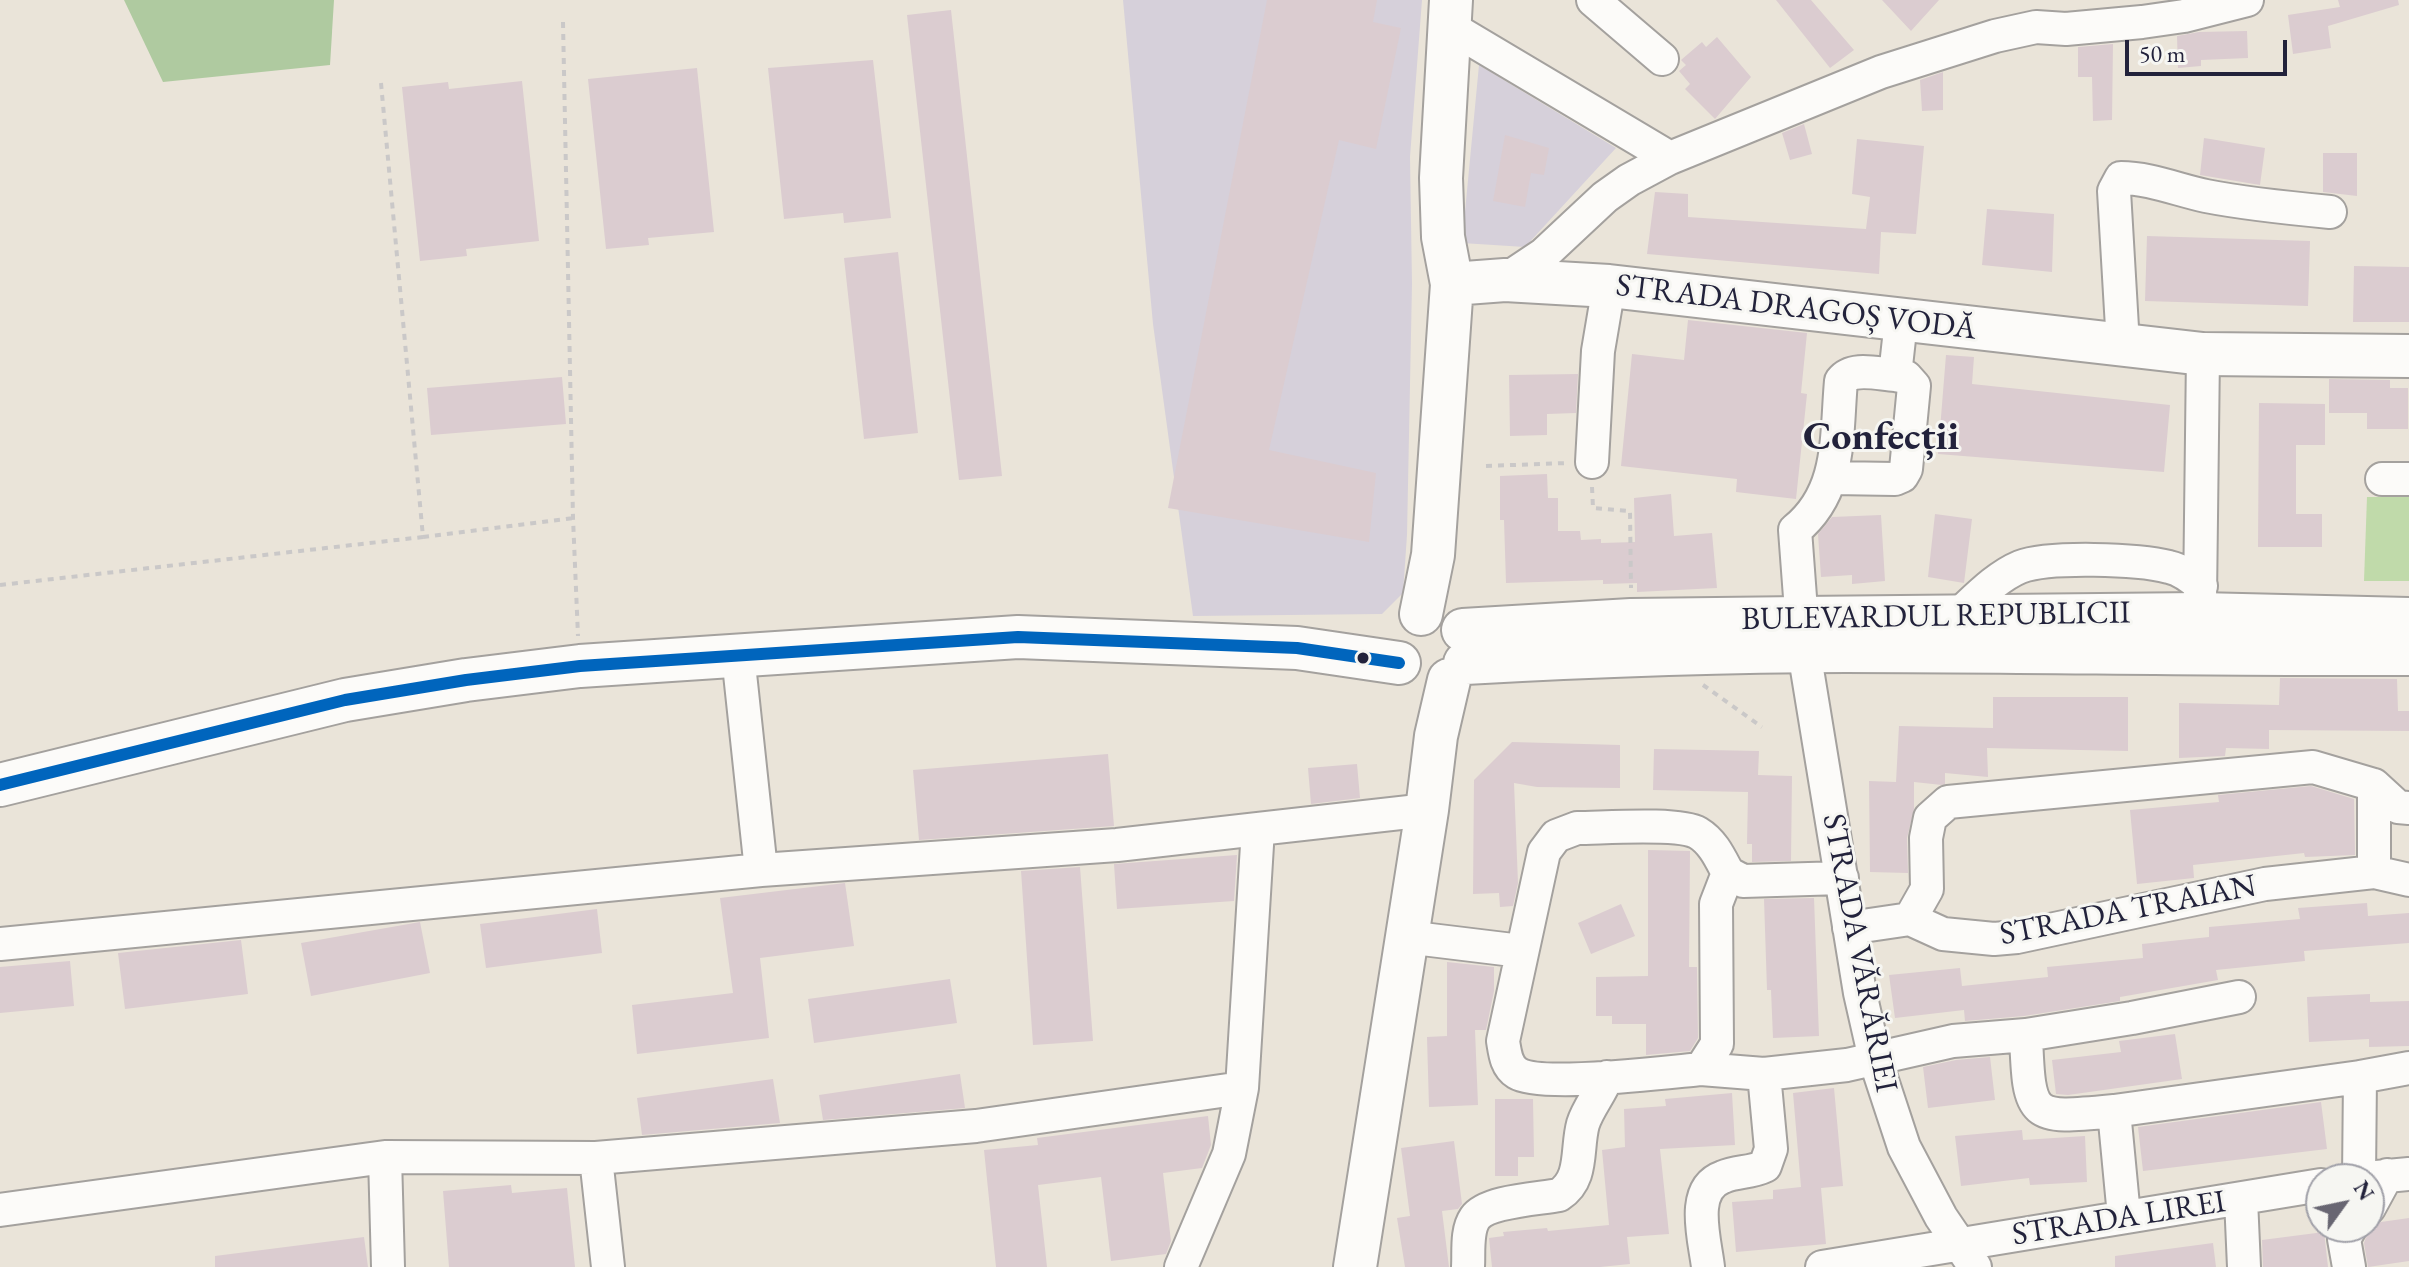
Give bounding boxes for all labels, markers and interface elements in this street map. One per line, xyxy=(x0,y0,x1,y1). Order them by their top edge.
scale bar xyxy=(2129,24,2291,74)
text: 50 m xyxy=(2139,38,2186,69)
street label: STRADA DRAGOȘ VODĂ xyxy=(1614,267,1978,349)
district label: Confecții xyxy=(1803,414,1959,462)
street label: BULEVARDUL REPUBLICII xyxy=(1741,594,2131,640)
unlabelled marker xyxy=(1355,650,1371,666)
street label: STRADA VĂRĂRIEI xyxy=(1813,811,1905,1095)
street label: STRADA TRAIAN xyxy=(1997,867,2259,955)
north arrow xyxy=(2305,1163,2385,1243)
text: N xyxy=(2347,1175,2381,1206)
street label: STRADA LIREI xyxy=(2010,1183,2228,1255)

